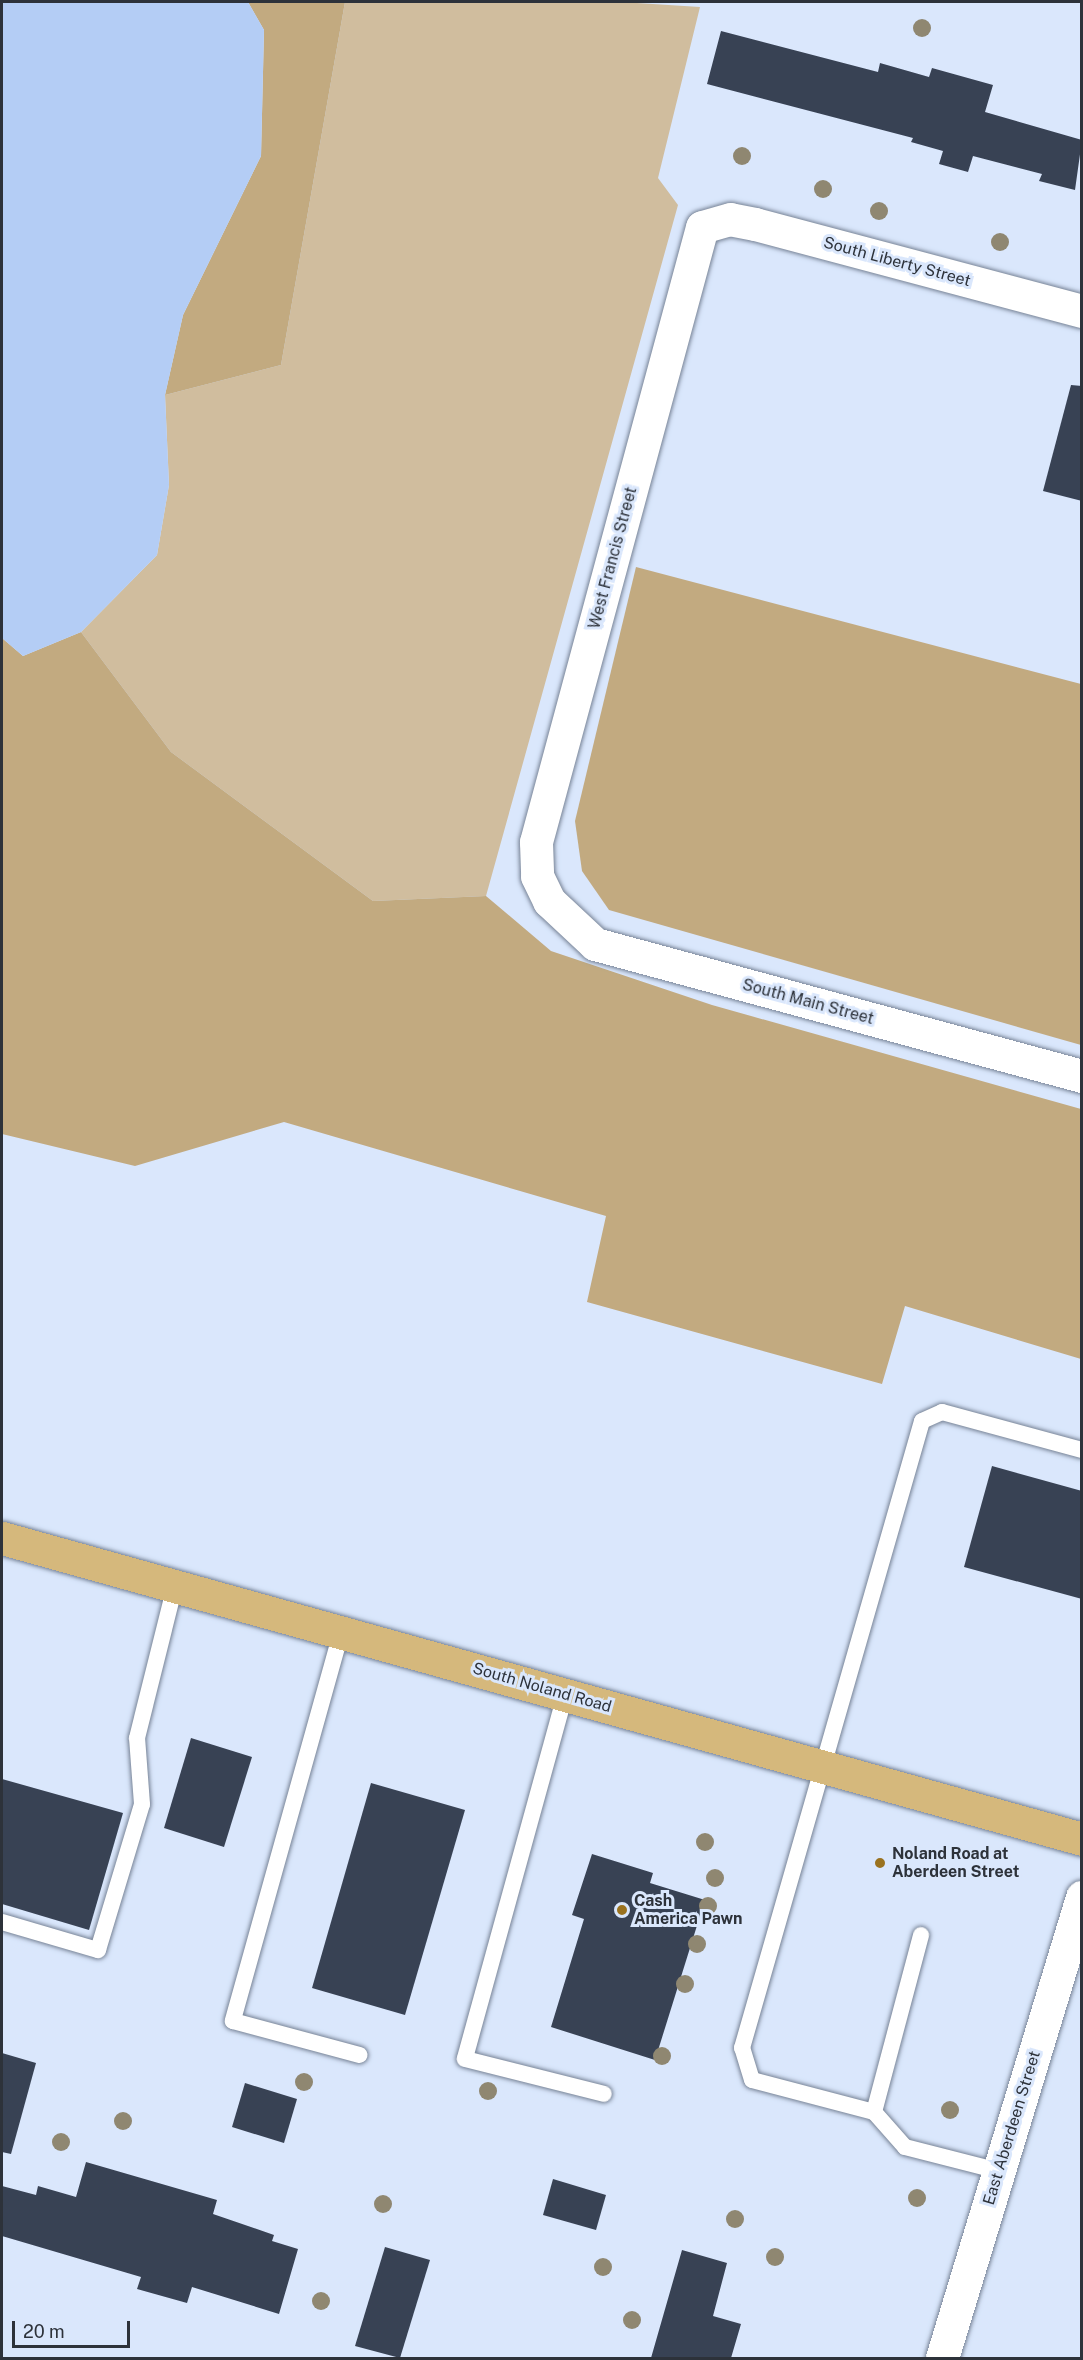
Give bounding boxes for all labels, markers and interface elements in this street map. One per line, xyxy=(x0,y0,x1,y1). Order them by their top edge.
street label: South Liberty Street xyxy=(821,233,973,291)
street label: West Francis Street xyxy=(585,485,641,631)
street label: South Main Street xyxy=(740,975,876,1029)
street label: South Noland Road xyxy=(470,1659,614,1717)
place label: Noland Road at Aberdeen Street xyxy=(892,1844,1019,1882)
marker: Noland Road at Aberdeen Street xyxy=(873,1856,887,1870)
place label: Cash America Pawn xyxy=(634,1891,743,1929)
marker: Cash America Pawn xyxy=(615,1903,629,1917)
street label: East Aberdeen Street xyxy=(979,2049,1045,2207)
scale bar xyxy=(15,2309,134,2347)
text: 20 m xyxy=(23,2321,65,2342)

